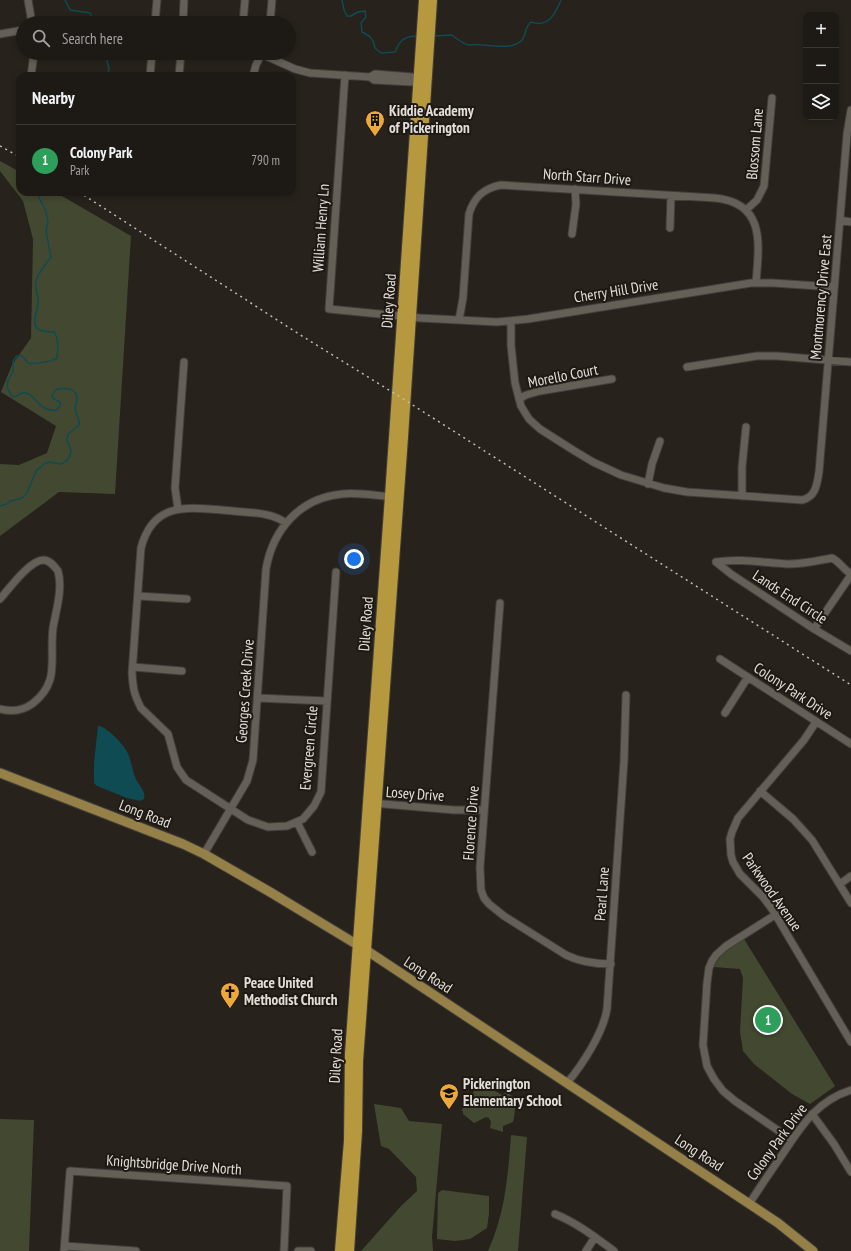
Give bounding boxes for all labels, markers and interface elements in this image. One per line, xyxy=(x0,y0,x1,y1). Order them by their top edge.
map controls xyxy=(803,12,839,120)
button: + xyxy=(803,12,839,48)
search box xyxy=(16,16,296,60)
icon: search xyxy=(30,27,52,49)
text: Search here xyxy=(62,29,123,48)
button: − xyxy=(803,48,839,84)
button: layers xyxy=(803,84,839,120)
text: Nearby xyxy=(32,87,75,109)
place label: Kiddie Academy of Pickerington xyxy=(389,101,475,137)
street label: Blossom Lane xyxy=(742,108,767,180)
building icon: Kiddie Academy of Pickerington xyxy=(364,109,386,137)
text: Colony Park xyxy=(70,143,132,162)
text: 1 xyxy=(42,152,48,169)
text: 790 m xyxy=(251,152,280,169)
text: Park xyxy=(70,162,89,179)
street label: North Starr Drive xyxy=(542,164,632,189)
street label: William Henry Ln xyxy=(308,183,333,273)
street label: Montmorency Drive East xyxy=(806,234,835,360)
street label: Diley Road xyxy=(377,273,400,329)
street label: Cherry Hill Drive xyxy=(572,274,659,307)
street label: Morello Court xyxy=(526,359,600,392)
your location xyxy=(344,549,364,569)
street label: Lands End Circle xyxy=(749,565,831,628)
street label: Diley Road xyxy=(354,596,377,652)
street label: Georges Creek Drive xyxy=(231,638,258,743)
street label: Colony Park Drive xyxy=(750,658,836,723)
street label: Evergreen Circle xyxy=(295,705,322,791)
street label: Losey Drive xyxy=(385,782,445,805)
street label: Florence Drive xyxy=(458,785,483,861)
street label: Long Road xyxy=(117,795,174,832)
street label: Parkwood Avenue xyxy=(738,849,806,935)
street label: Pearl Lane xyxy=(590,866,613,922)
street label: Long Road xyxy=(401,952,456,997)
place label: Peace United Methodist Church xyxy=(244,973,338,1009)
church icon: Peace United Methodist Church xyxy=(219,981,241,1009)
pin: 1 xyxy=(755,1005,781,1035)
street label: Diley Road xyxy=(325,1028,346,1084)
place label: Pickerington Elementary School xyxy=(463,1074,562,1110)
school or university icon: Pickerington Elementary School xyxy=(438,1082,460,1110)
street label: Colony Park Drive xyxy=(742,1100,811,1184)
street label: Long Road xyxy=(672,1130,727,1175)
street label: Knightsbridge Drive North xyxy=(106,1150,242,1179)

